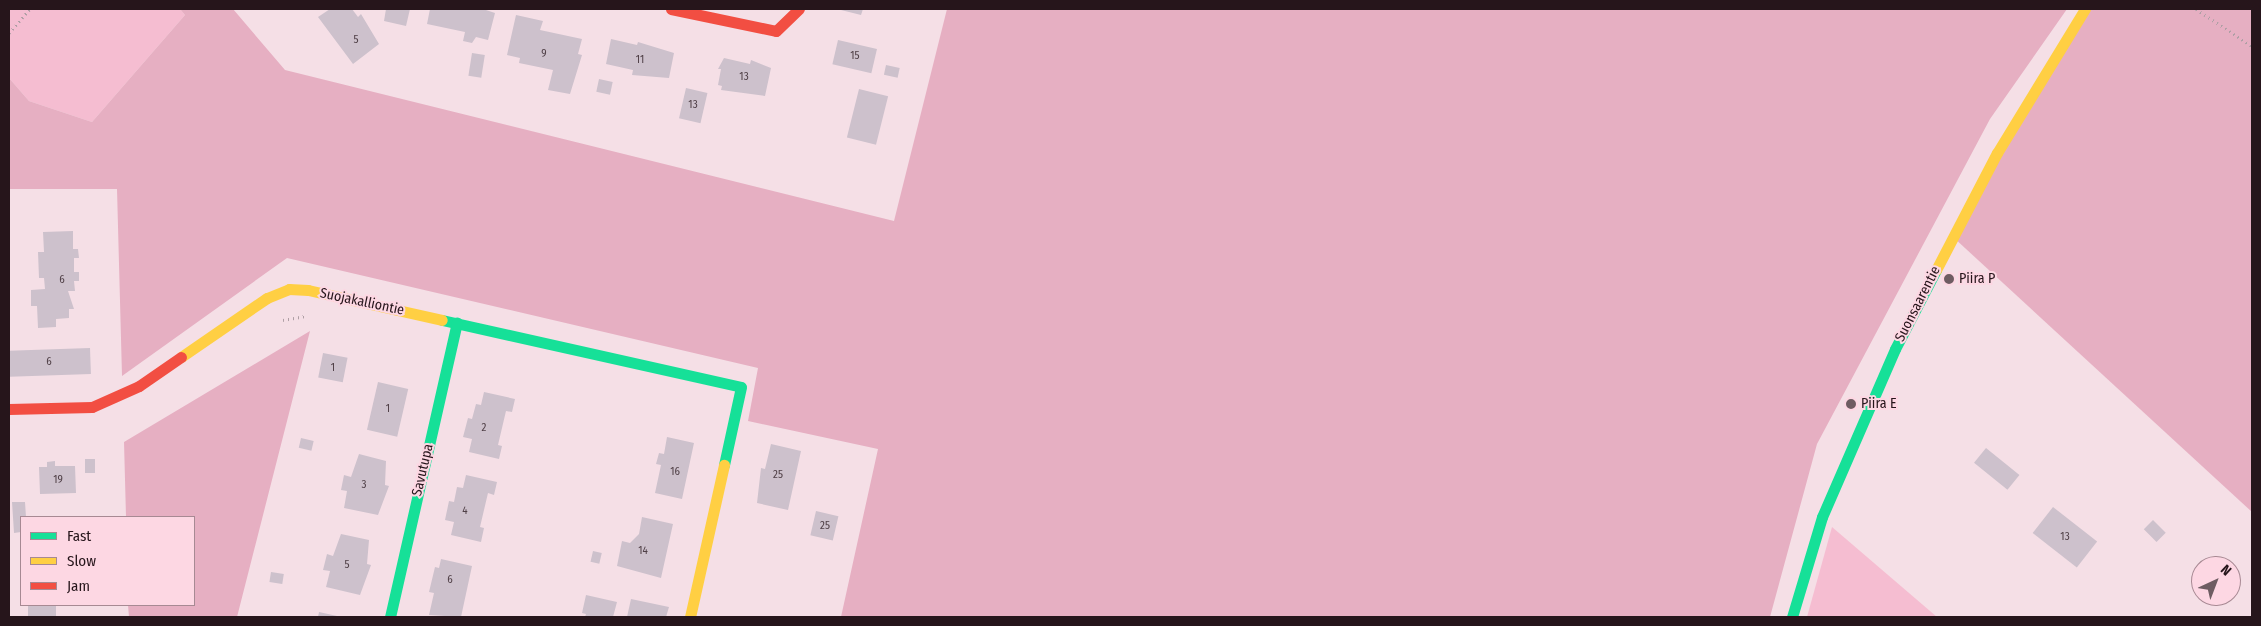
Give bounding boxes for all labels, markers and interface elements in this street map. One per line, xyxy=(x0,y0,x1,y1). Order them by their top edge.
house number: 5 xyxy=(353,33,359,47)
house number: 9 xyxy=(541,47,547,61)
house number: 15 xyxy=(850,49,860,63)
house number: 11 xyxy=(636,53,644,67)
house number: 13 xyxy=(739,70,749,84)
house number: 13 xyxy=(688,98,698,112)
street label: Suonsaarentie xyxy=(1892,264,1944,344)
place label: Piira P xyxy=(1959,271,1995,287)
house number: 6 xyxy=(59,273,65,287)
marker: Piira P xyxy=(1943,273,1955,285)
street label: Suojakalliontie xyxy=(318,285,406,319)
house number: 6 xyxy=(46,355,52,369)
house number: 1 xyxy=(331,361,335,375)
place label: Piira E xyxy=(1861,396,1897,412)
marker: Piira E xyxy=(1845,398,1857,410)
house number: 1 xyxy=(386,402,390,416)
house number: 2 xyxy=(482,421,486,435)
street label: Savutupa xyxy=(409,442,437,498)
house number: 16 xyxy=(670,465,680,479)
house number: 25 xyxy=(773,468,783,482)
house number: 19 xyxy=(53,473,63,487)
house number: 3 xyxy=(362,478,366,492)
house number: 4 xyxy=(462,504,468,518)
legend xyxy=(20,516,195,606)
house number: 25 xyxy=(820,519,830,533)
text: Fast xyxy=(67,527,91,545)
house number: 13 xyxy=(2060,530,2070,544)
house number: 14 xyxy=(638,544,648,558)
text: Slow xyxy=(67,552,96,570)
north arrow xyxy=(2191,556,2241,606)
house number: 5 xyxy=(344,558,350,572)
text: N xyxy=(2217,561,2235,579)
house number: 6 xyxy=(447,573,453,587)
text: Jam xyxy=(67,577,90,595)

